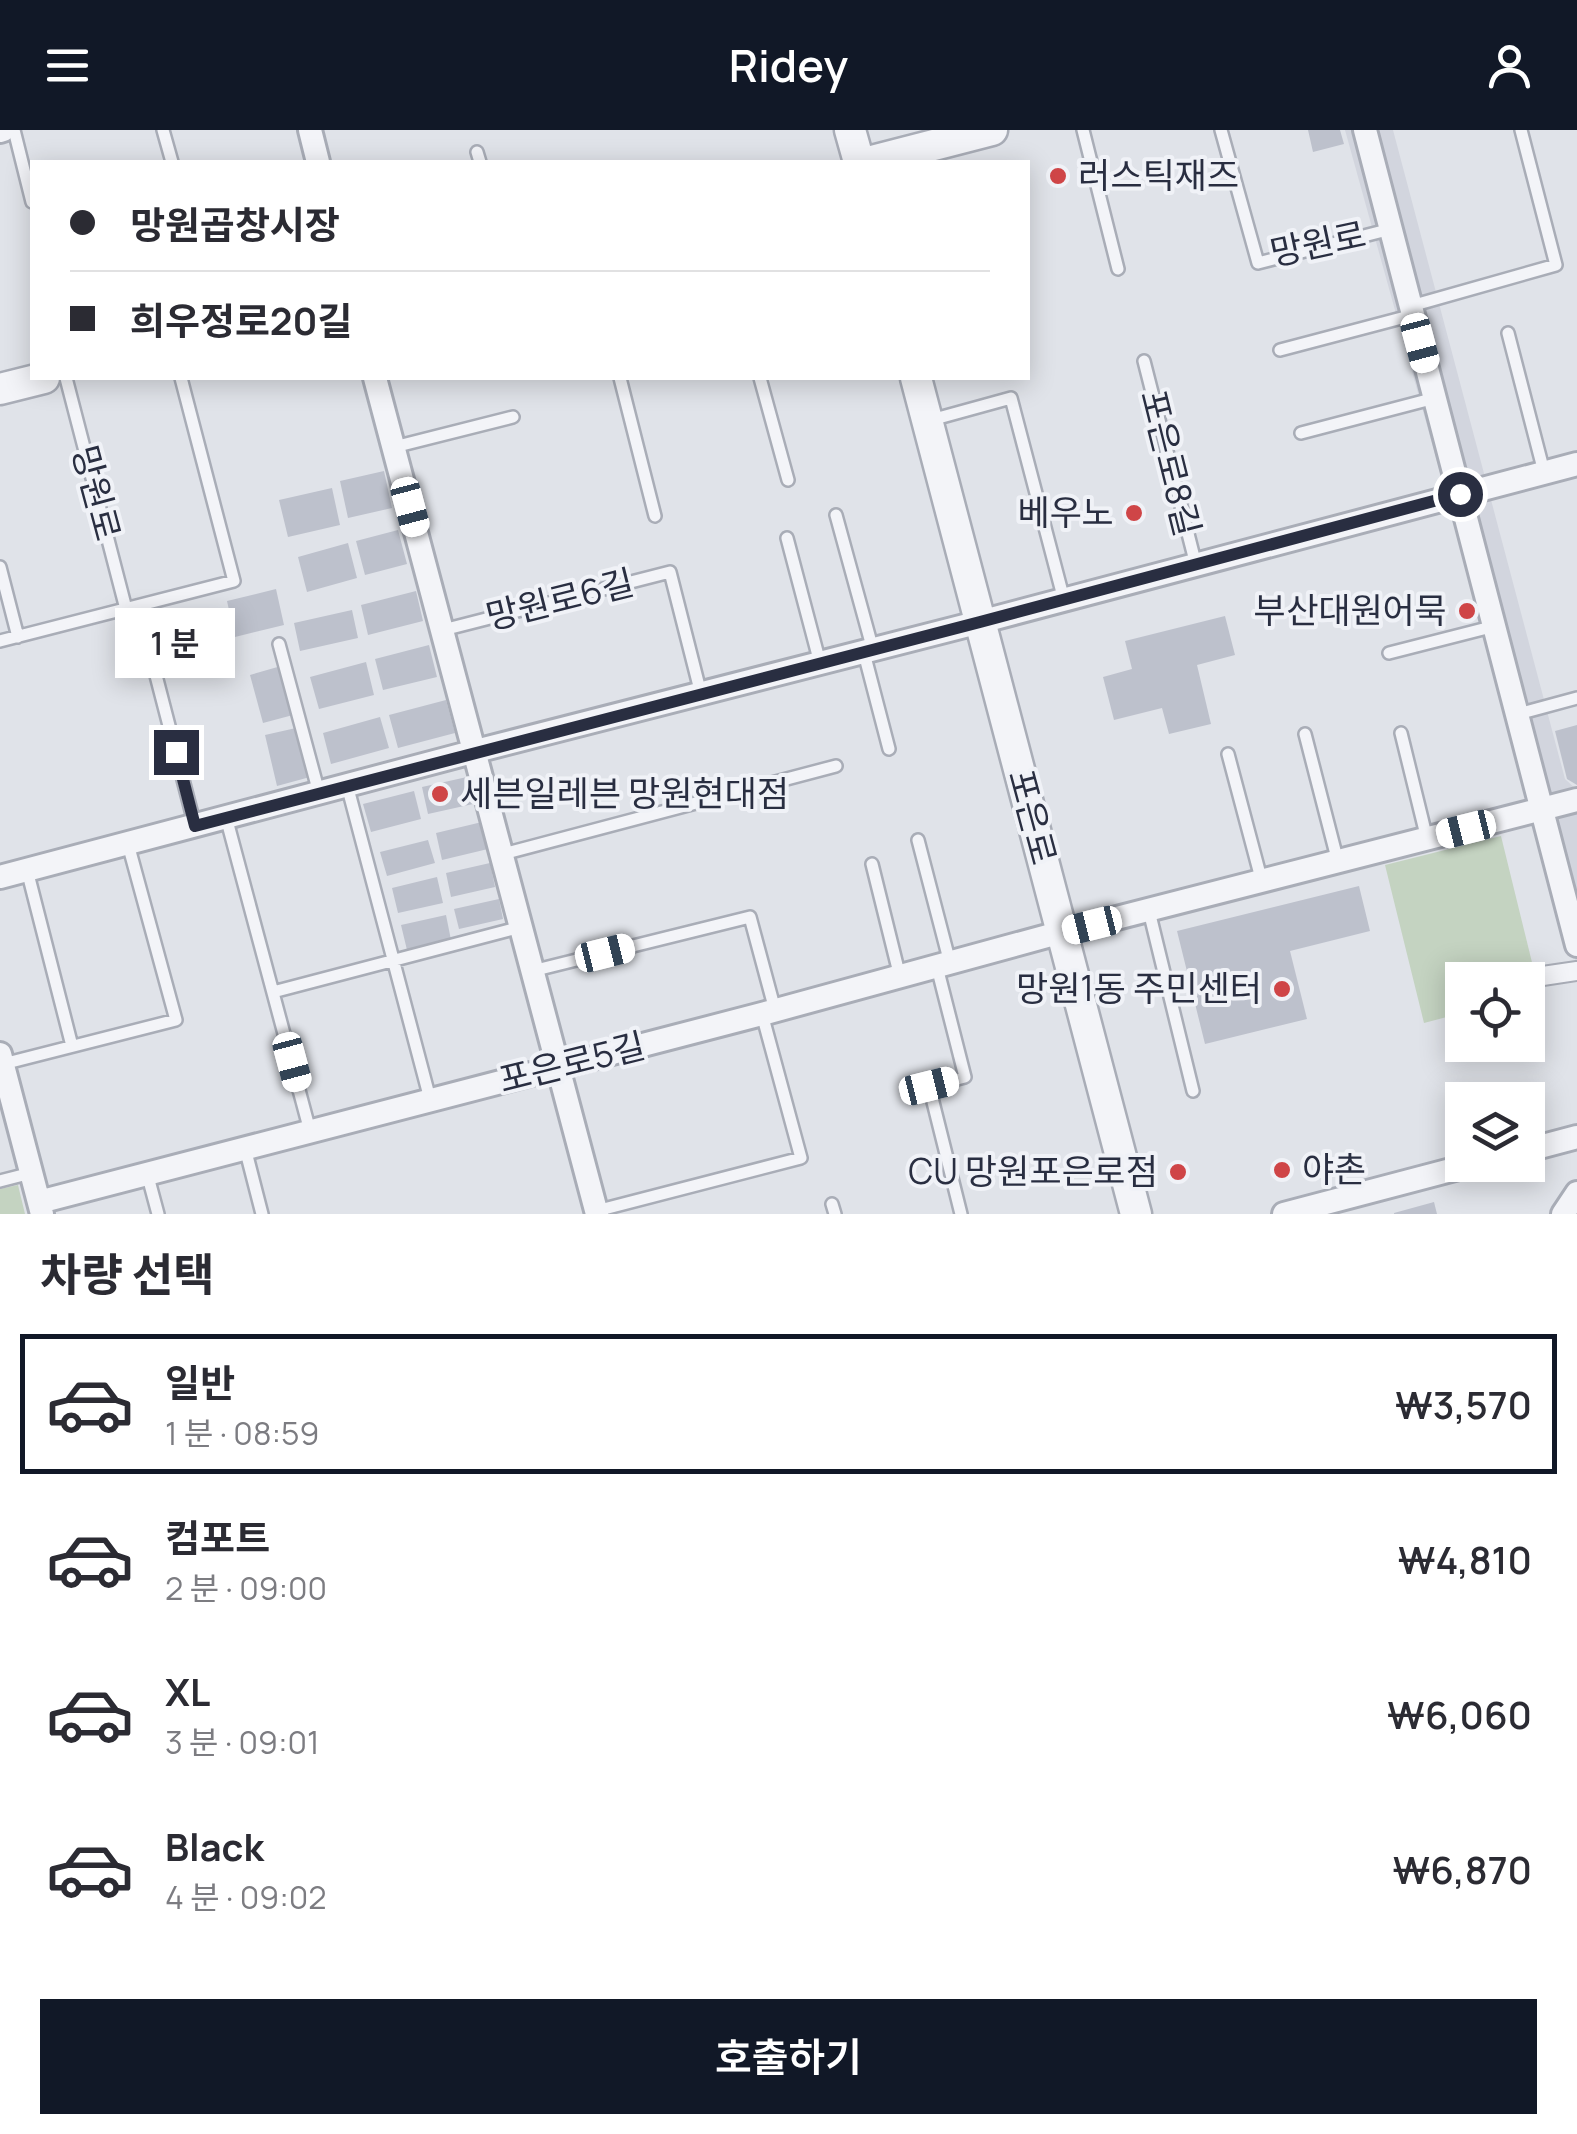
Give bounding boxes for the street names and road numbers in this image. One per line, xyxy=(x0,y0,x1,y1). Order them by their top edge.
street label: 망원로 xyxy=(1266,210,1370,277)
street label: 포은로8길 xyxy=(1130,385,1212,541)
street label: 망원로 xyxy=(61,440,133,546)
street label: 망원로6길 xyxy=(481,558,639,641)
street label: 포은로 xyxy=(997,764,1069,870)
street label: 포은로5길 xyxy=(494,1021,650,1103)

